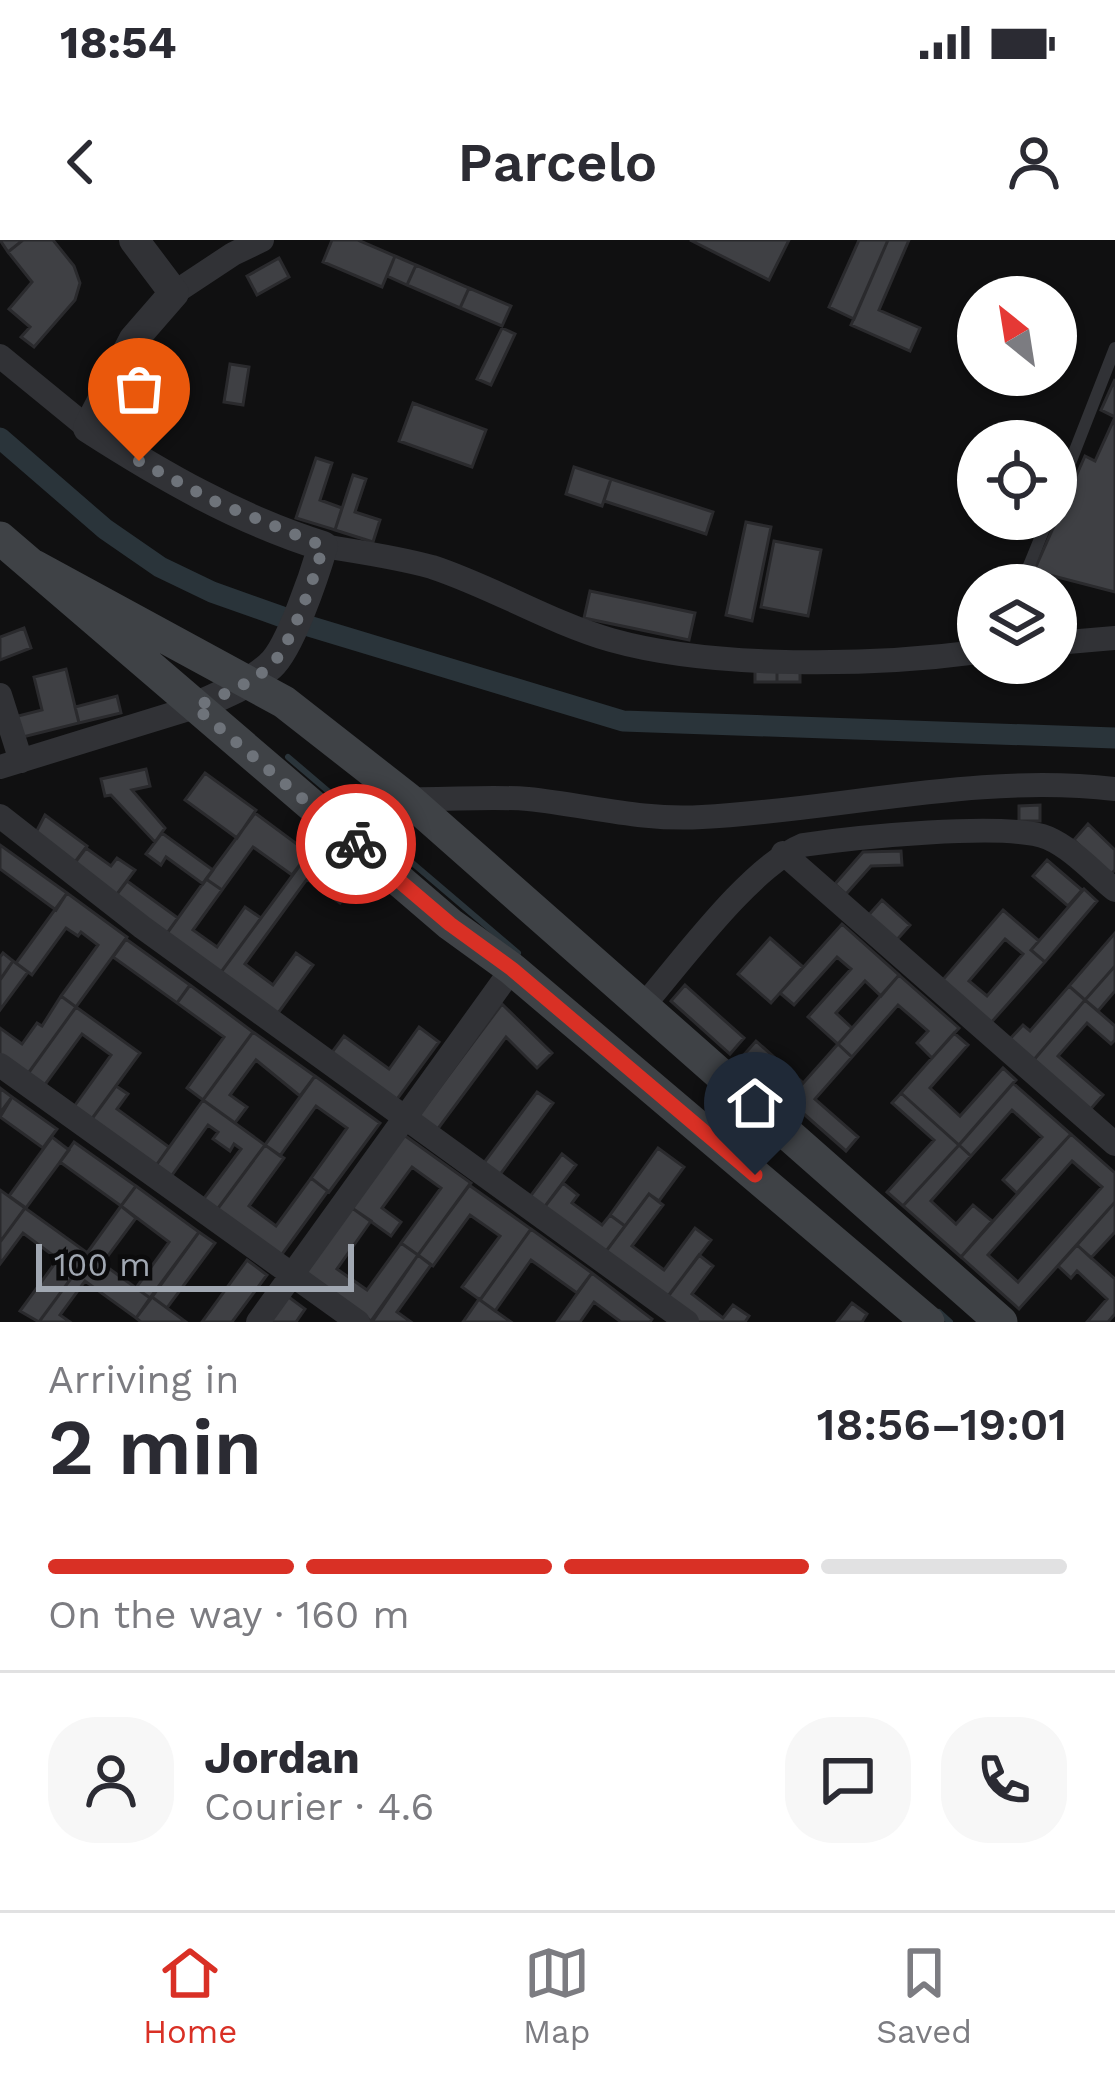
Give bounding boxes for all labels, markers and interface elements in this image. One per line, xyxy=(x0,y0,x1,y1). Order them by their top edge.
text: 18:54 xyxy=(60,16,177,69)
icon: back xyxy=(48,129,114,195)
icon: person xyxy=(1001,129,1067,195)
text: Parcelo xyxy=(458,131,657,194)
north arrow xyxy=(957,276,1077,396)
map controls xyxy=(957,276,1077,684)
pin xyxy=(88,338,190,461)
icon: bag xyxy=(106,356,172,422)
button: locate xyxy=(957,420,1077,540)
button: layers xyxy=(957,564,1077,684)
courier xyxy=(296,784,416,904)
icon: bike xyxy=(323,811,389,877)
pin xyxy=(704,1052,806,1175)
icon: home xyxy=(722,1070,788,1136)
scale bar xyxy=(36,1238,354,1291)
text: 100 m xyxy=(54,1245,151,1284)
text: Arriving in xyxy=(48,1357,239,1402)
text: 18:56–19:01 xyxy=(817,1398,1067,1451)
text: 2 min xyxy=(48,1401,262,1493)
text: On the way · 160 m xyxy=(48,1592,410,1637)
button: person xyxy=(48,1717,174,1843)
button: chat xyxy=(785,1717,911,1843)
button: phone xyxy=(941,1717,1067,1843)
text: Jordan xyxy=(204,1731,360,1784)
text: Courier · 4.6 xyxy=(204,1784,434,1829)
tab: Home xyxy=(143,1940,237,2051)
tab: Map xyxy=(523,1940,590,2051)
tab: Saved xyxy=(876,1940,972,2051)

